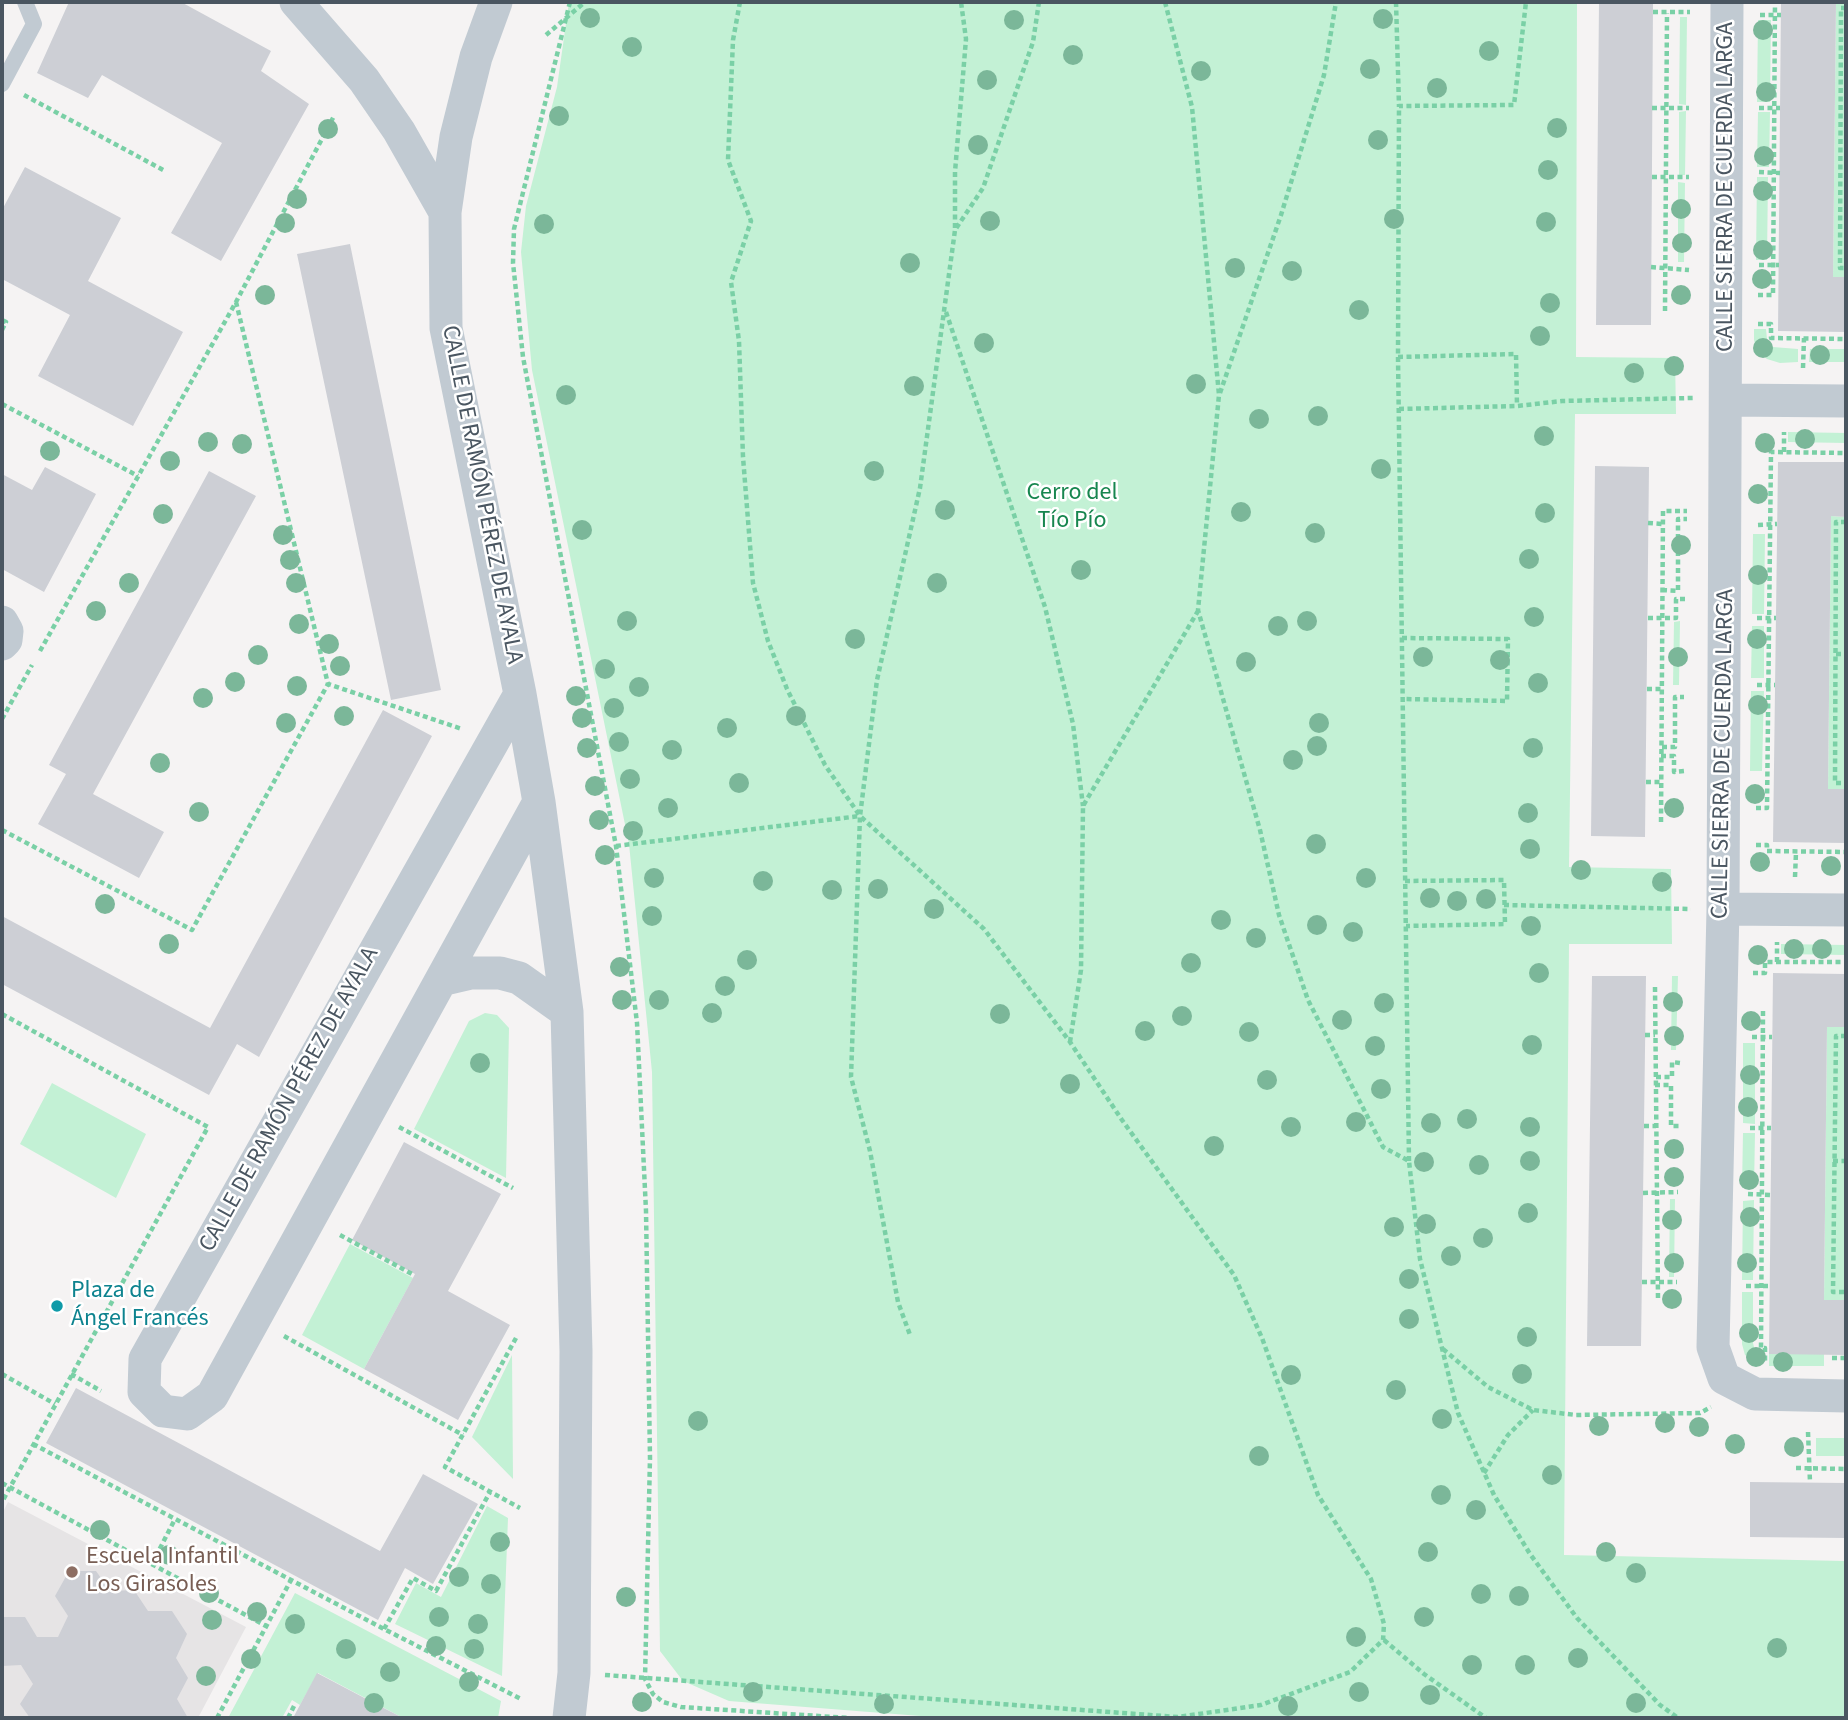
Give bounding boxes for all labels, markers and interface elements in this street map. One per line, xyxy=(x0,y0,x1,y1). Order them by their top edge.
street label: CALLE SIERRA DE CUERDA LARGA xyxy=(1713,22,1741,352)
street label: CALLE DE RAMÓN PÉREZ DE AYALA xyxy=(434,323,528,667)
park label: Cerro del Tío Pío xyxy=(1026,480,1118,536)
street label: CALLE SIERRA DE CUERDA LARGA xyxy=(1707,589,1741,919)
street label: CALLE DE RAMÓN PÉREZ DE AYALA xyxy=(194,943,386,1257)
place label: Plaza de Ángel Francés xyxy=(71,1278,209,1334)
marker: Plaza de Ángel Francés xyxy=(49,1298,65,1314)
place label: Escuela Infantil Los Girasoles xyxy=(86,1544,239,1600)
marker: Escuela Infantil Los Girasoles xyxy=(64,1564,80,1580)

